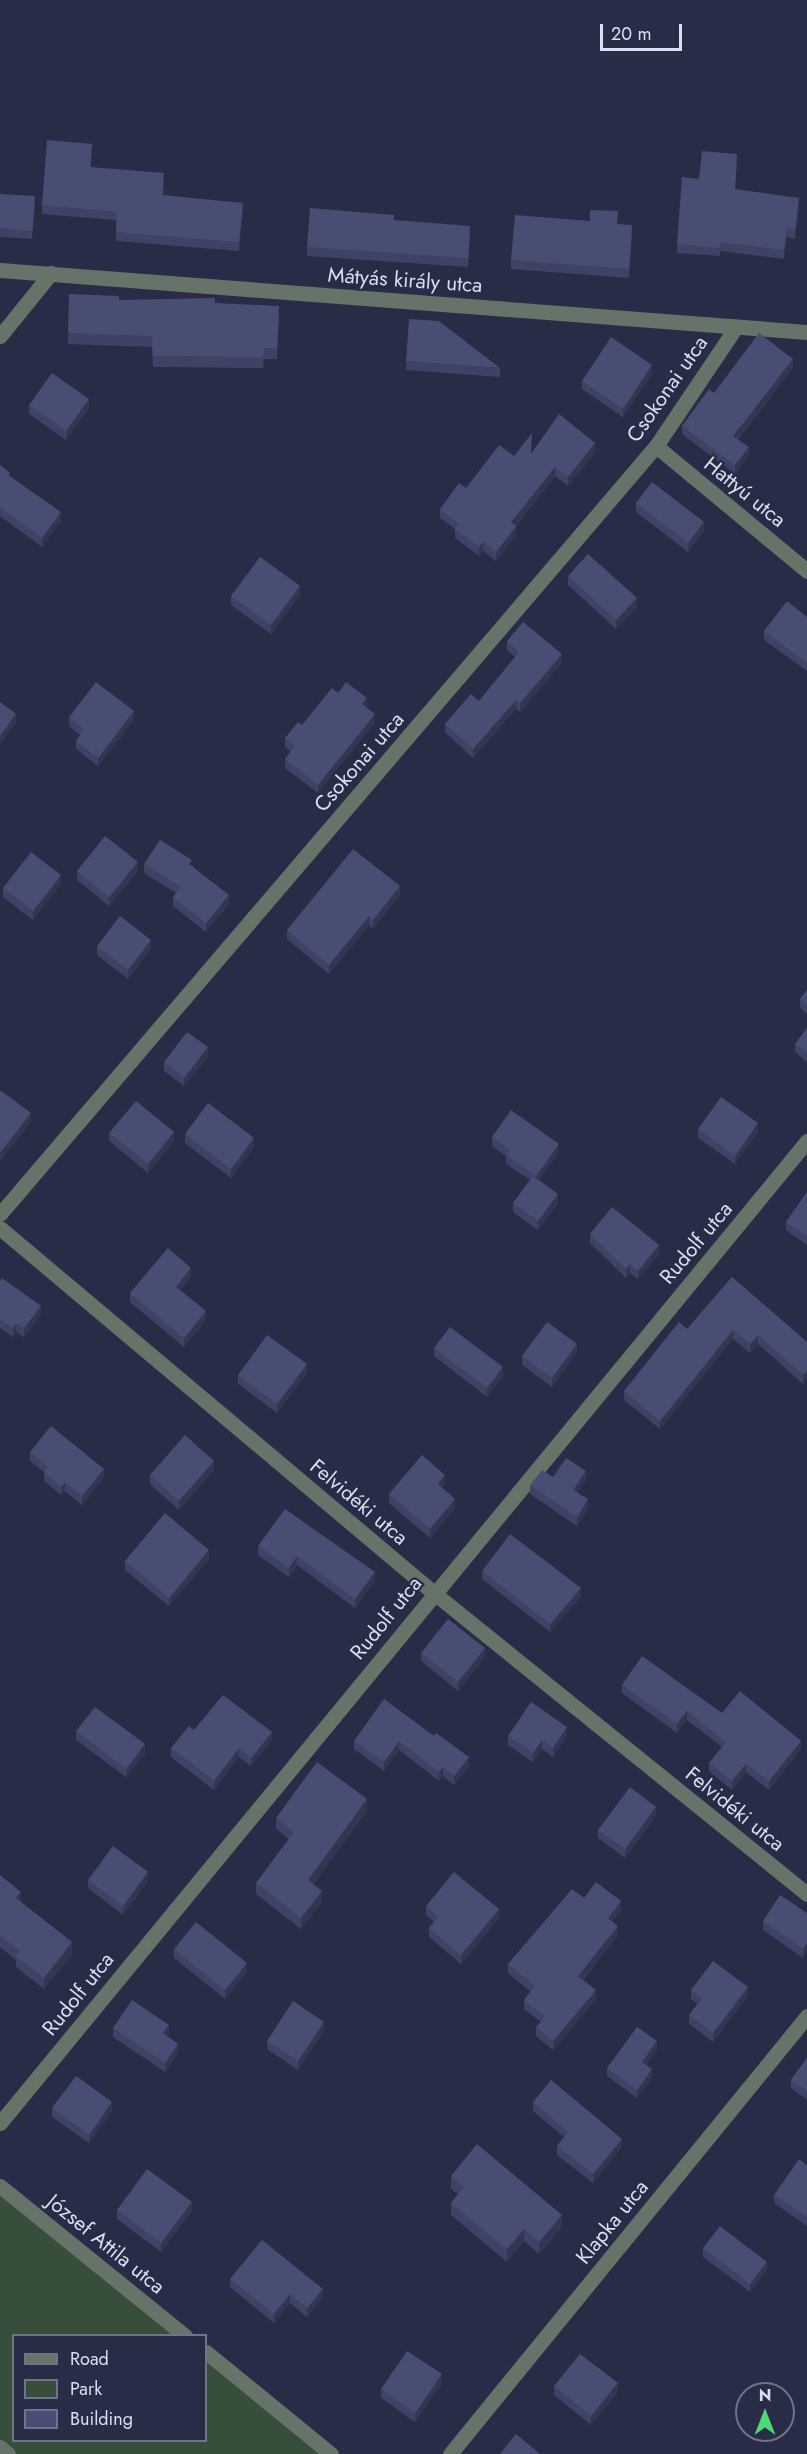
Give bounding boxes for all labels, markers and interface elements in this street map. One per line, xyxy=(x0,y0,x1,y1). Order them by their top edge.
scale bar xyxy=(603,12,686,50)
text: 20 m xyxy=(611,21,651,47)
street label: Mátyás király utca xyxy=(327,262,483,298)
street label: Csokonai utca xyxy=(621,331,713,447)
street label: Hattyú utca xyxy=(699,451,791,533)
street label: Csokonai utca xyxy=(309,707,409,817)
street label: Rudolf utca xyxy=(654,1197,738,1289)
street label: Felvidéki utca xyxy=(305,1454,413,1550)
street label: Rudolf utca xyxy=(345,1571,427,1665)
street label: Felvidéki utca xyxy=(680,1761,790,1857)
street label: Rudolf utca xyxy=(37,1947,119,2041)
street label: Klapka utca xyxy=(571,2175,653,2269)
street label: József Attila utca xyxy=(42,2189,170,2299)
legend xyxy=(12,2334,207,2442)
text: Road xyxy=(70,2346,109,2372)
text: Park xyxy=(70,2376,102,2402)
north arrow xyxy=(735,2382,795,2442)
text: N xyxy=(759,2384,771,2407)
text: Building xyxy=(70,2406,133,2432)

